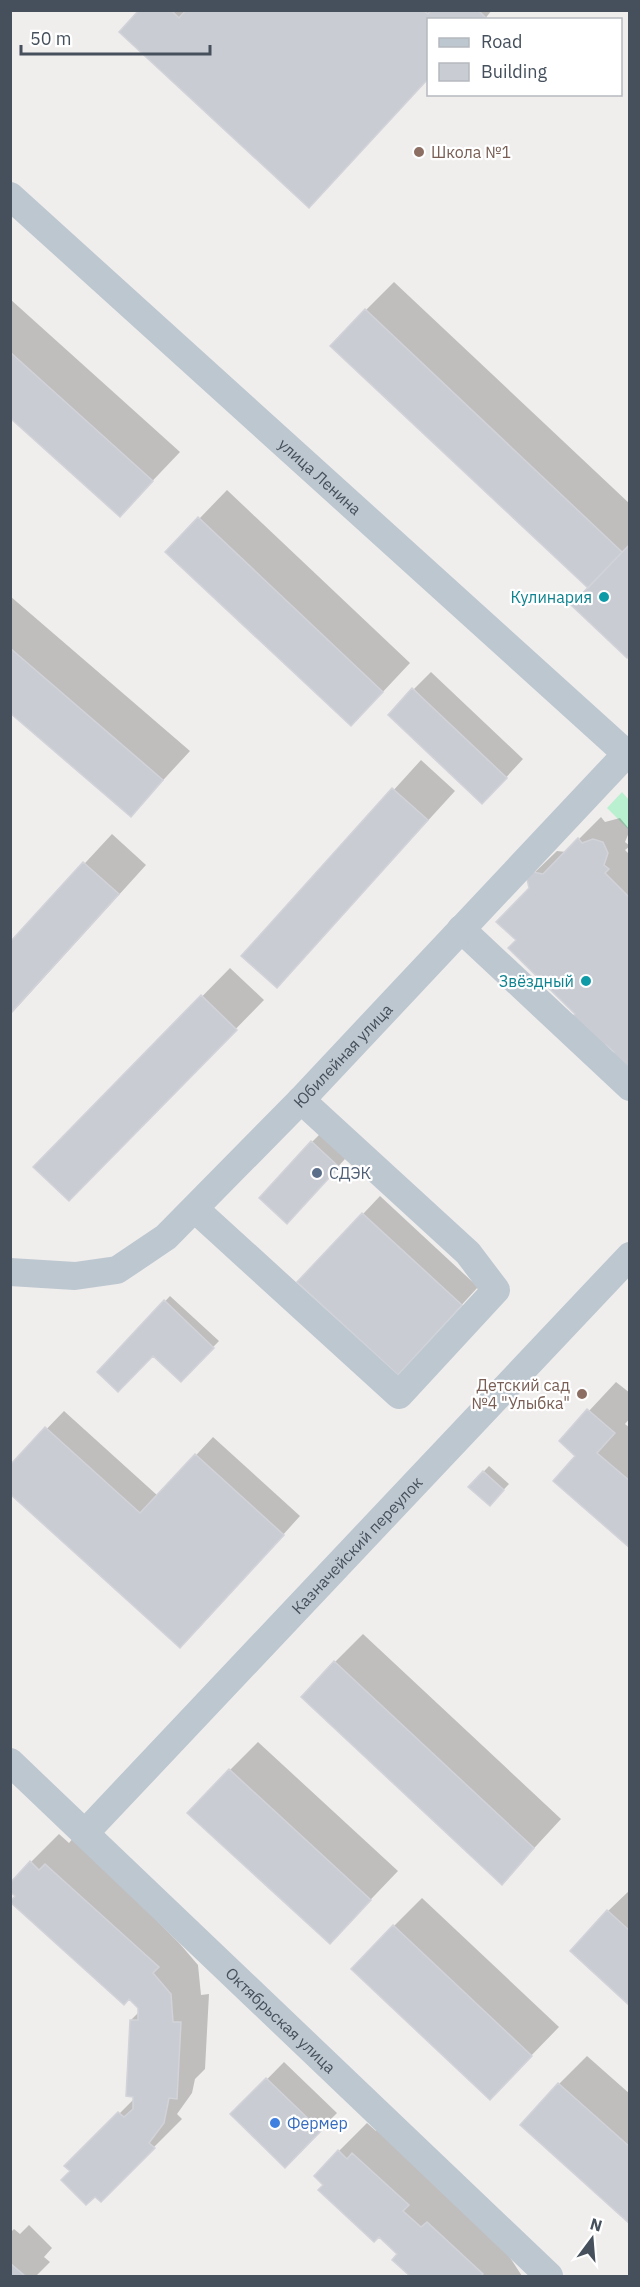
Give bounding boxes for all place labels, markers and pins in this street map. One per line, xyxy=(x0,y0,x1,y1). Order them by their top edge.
place label: Школа №1 xyxy=(431,142,511,162)
marker: Школа №1 xyxy=(412,145,426,159)
place label: Кулинария xyxy=(510,587,592,607)
marker: Кулинария xyxy=(597,590,611,604)
place label: Звёздный xyxy=(499,971,574,991)
marker: Звёздный xyxy=(579,974,593,988)
place label: СДЭК xyxy=(329,1163,371,1183)
marker: СДЭК xyxy=(310,1166,324,1180)
place label: Детский сад №4 "Улыбка" xyxy=(471,1375,570,1413)
marker: Детский сад №4 "Улыбка" xyxy=(575,1387,589,1401)
place label: Фермер xyxy=(287,2113,348,2133)
marker: Фермер xyxy=(268,2116,282,2130)

